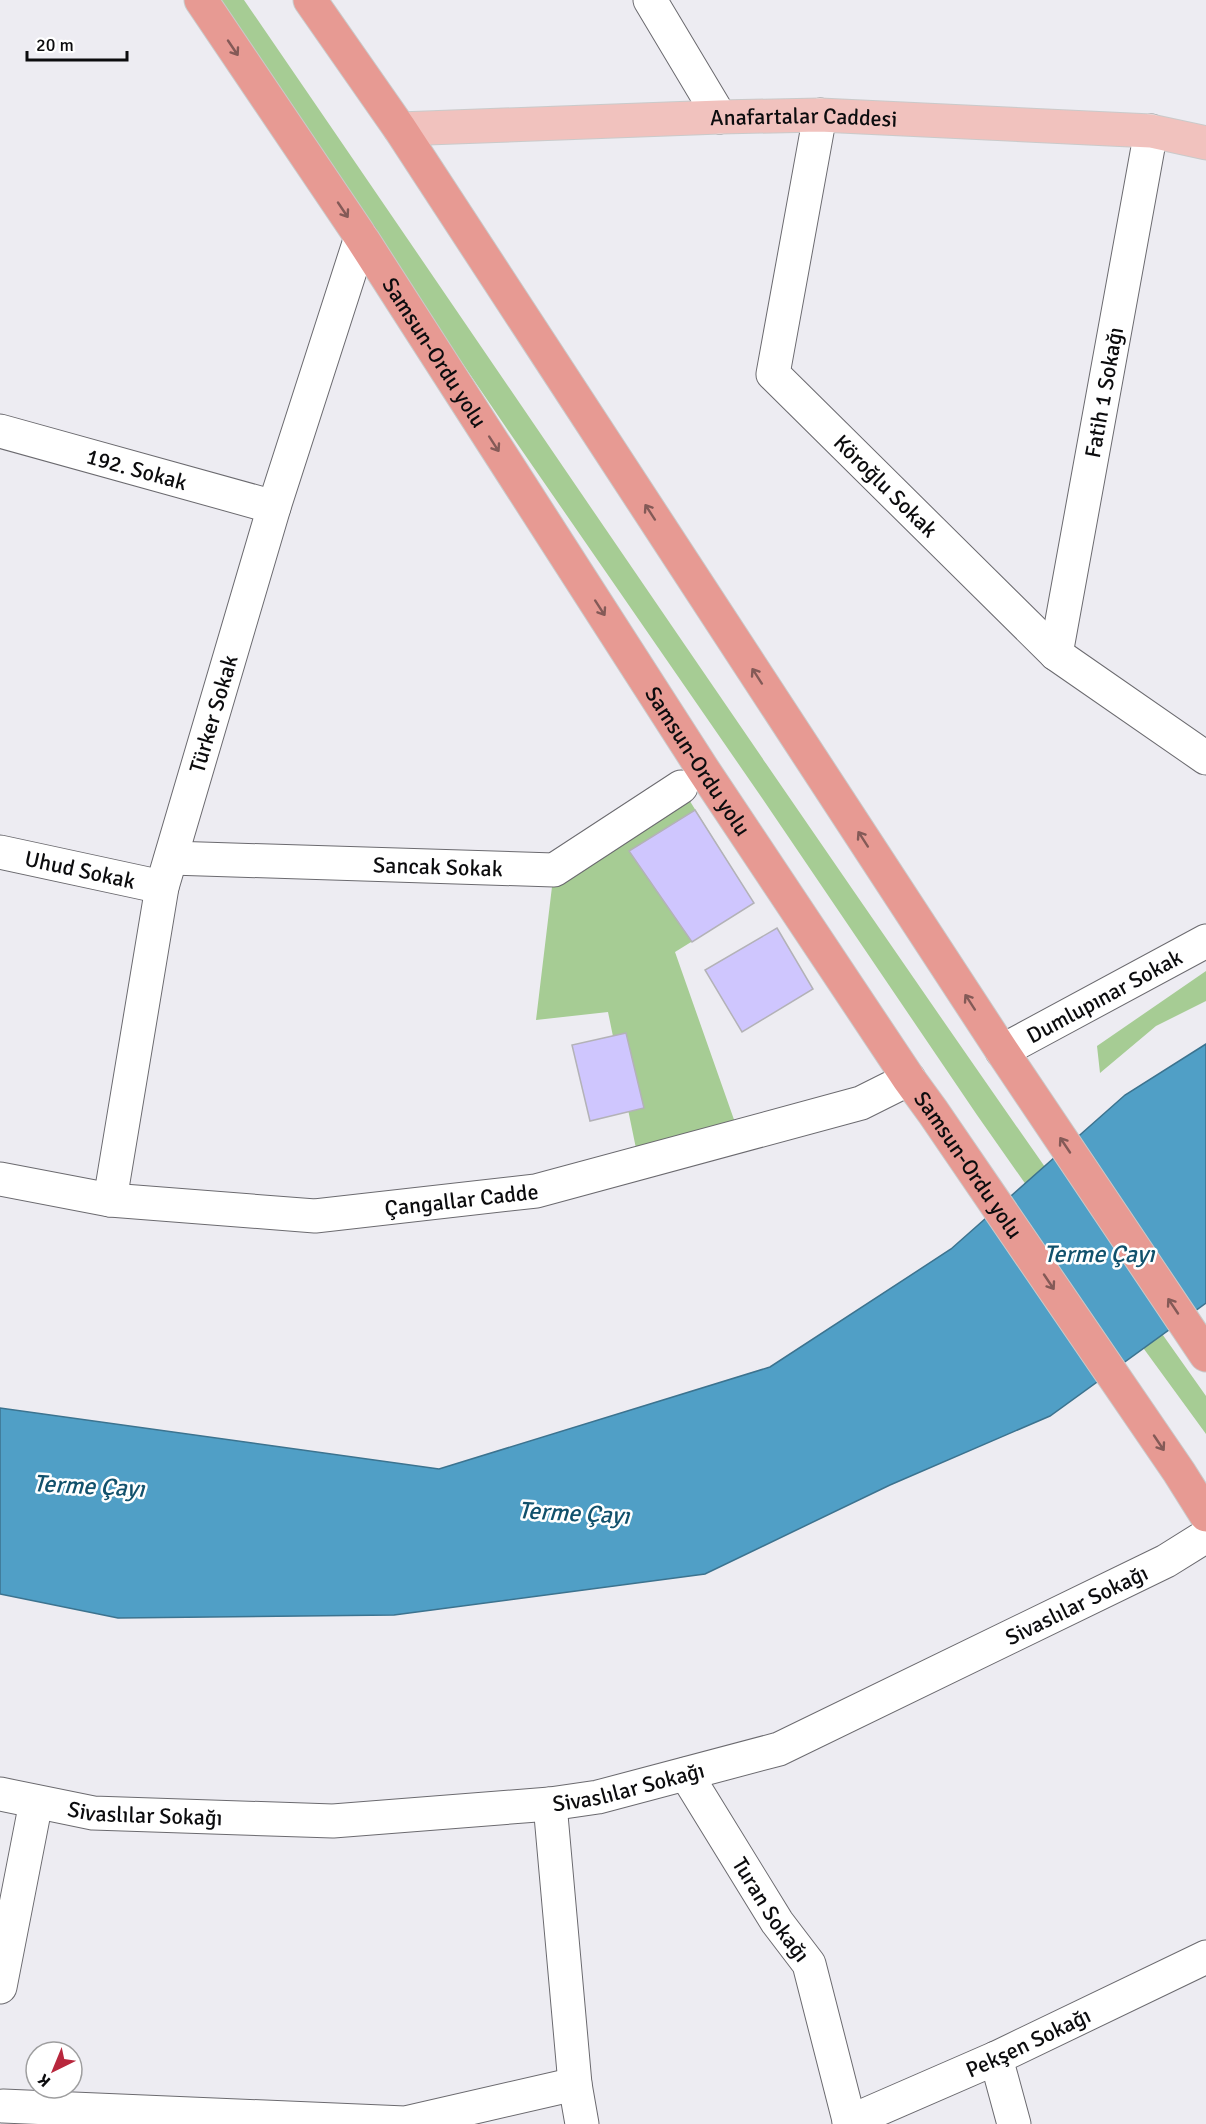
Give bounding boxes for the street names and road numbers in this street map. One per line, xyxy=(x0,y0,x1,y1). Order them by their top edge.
street label: Anafartalar Caddesi xyxy=(710,102,898,133)
street label: Samsun-Ordu yolu xyxy=(377,272,493,433)
street label: Fatih 1 Sokağı xyxy=(1079,325,1129,460)
street label: Köroğlu Sokak xyxy=(828,429,943,543)
street label: 192. Sokak xyxy=(83,443,190,496)
street label: Türker Sokak xyxy=(183,652,244,776)
street label: Samsun-Ordu yolu xyxy=(639,681,756,841)
street label: Uhud Sokak xyxy=(22,845,138,895)
street label: Sancak Sokak xyxy=(373,851,503,882)
street label: Dumlupınar Sokak xyxy=(1022,943,1187,1049)
street label: Samsun-Ordu yolu xyxy=(908,1086,1028,1244)
street label: Çangallar Cadde xyxy=(383,1178,540,1222)
street label: Sivaslılar Sokağı xyxy=(1001,1559,1152,1651)
street label: Sivaslılar Sokağı xyxy=(551,1756,707,1817)
street label: Sivaslılar Sokağı xyxy=(65,1795,223,1831)
street label: Turan Sokağı xyxy=(726,1852,816,1967)
street label: Pekşen Sokağı xyxy=(962,2002,1095,2084)

